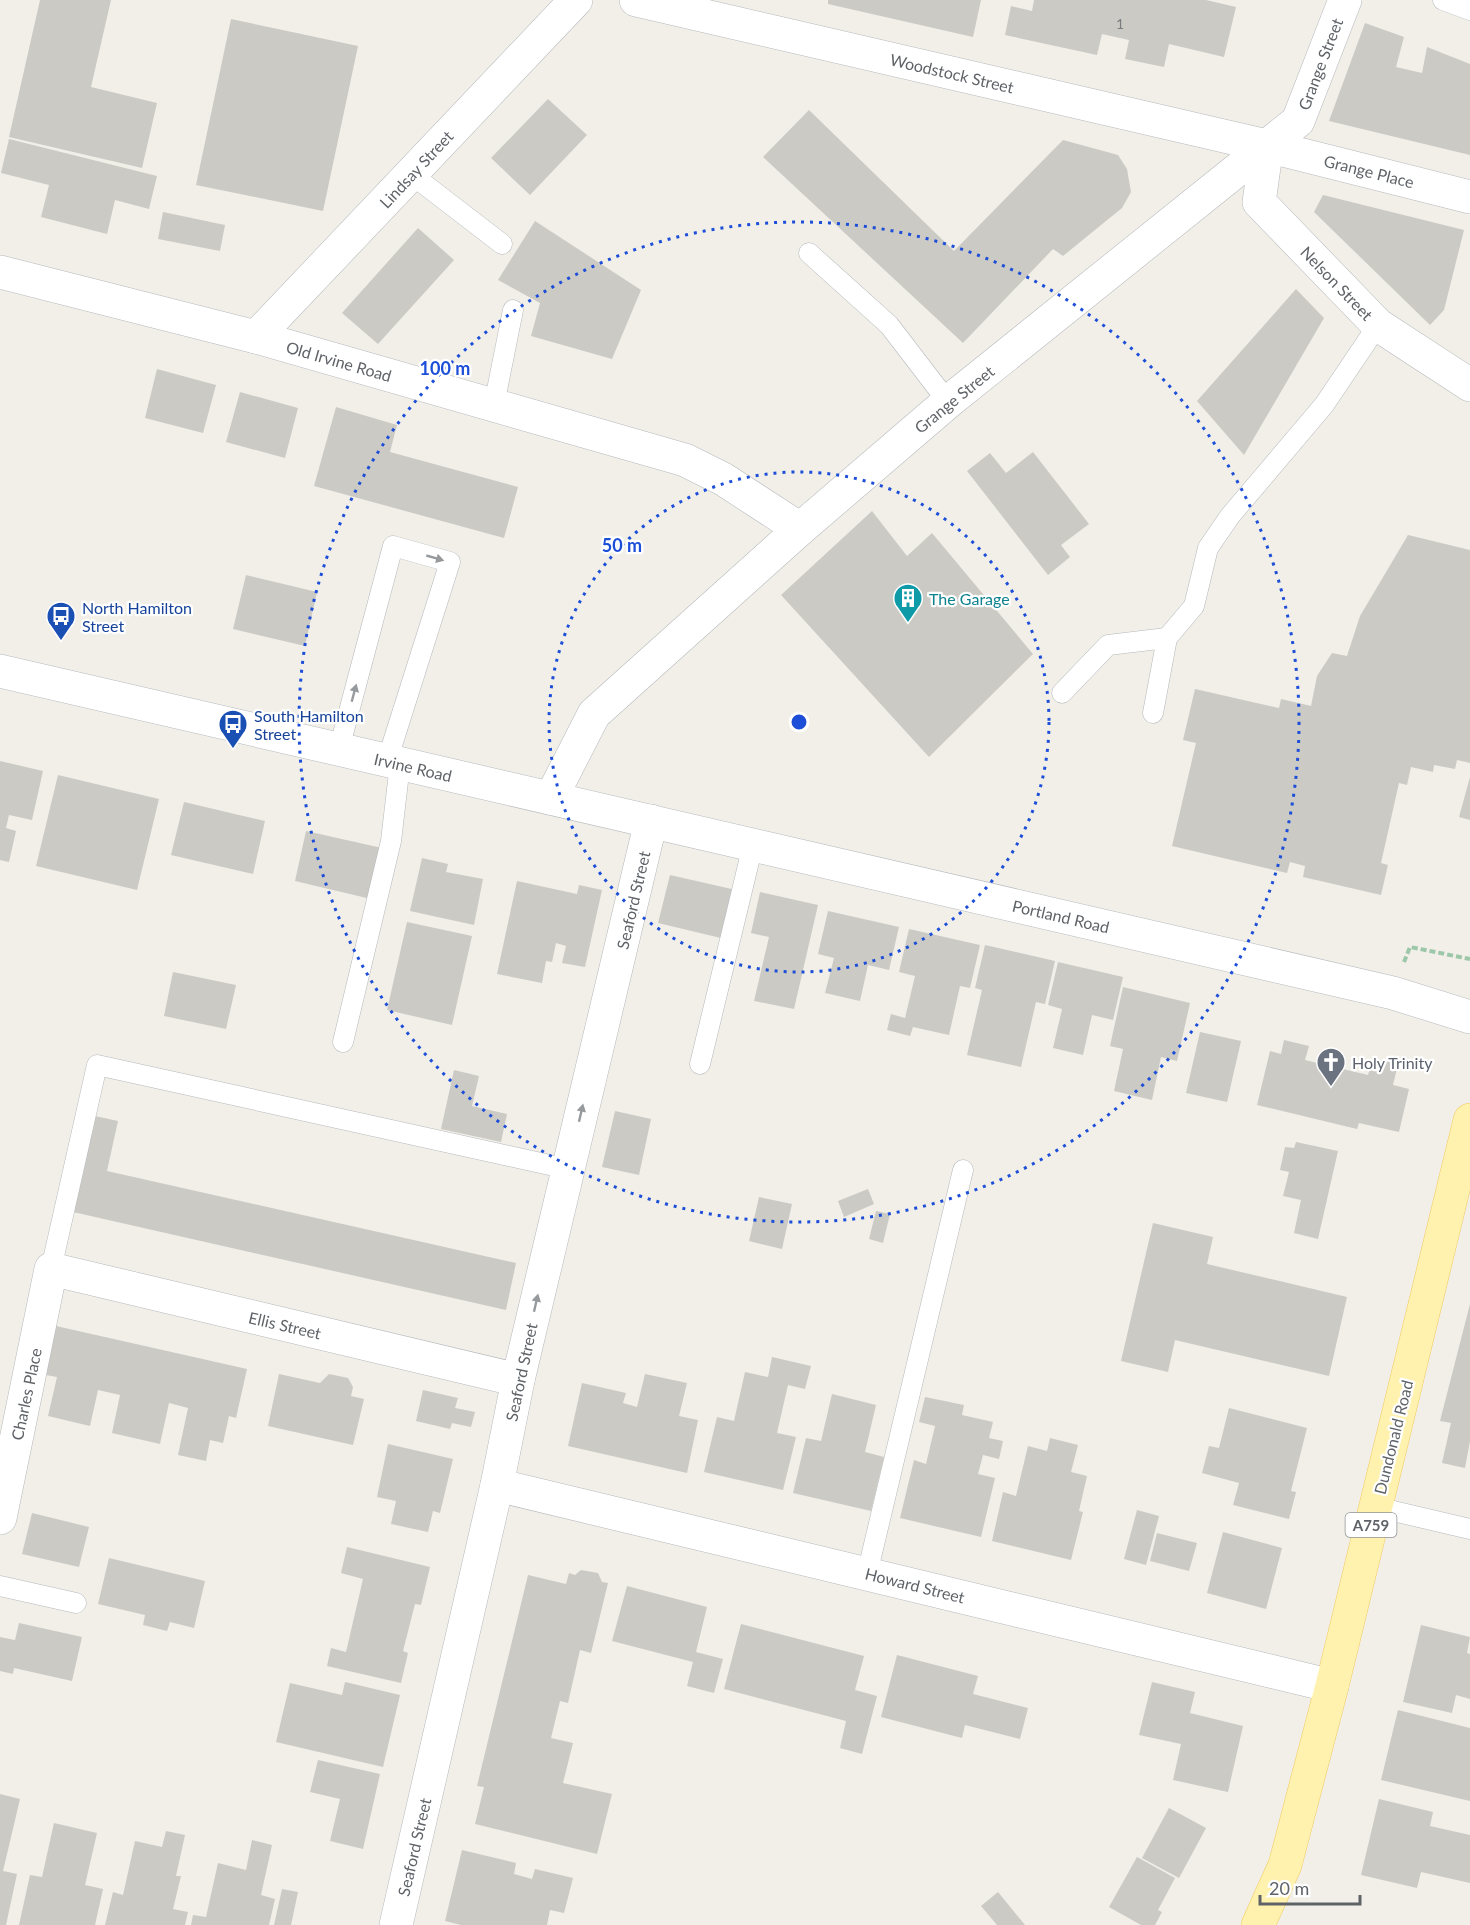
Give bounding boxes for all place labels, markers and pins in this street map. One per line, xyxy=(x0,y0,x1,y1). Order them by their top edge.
building icon: The Garage xyxy=(892,582,924,624)
place label: The Garage xyxy=(929,589,1010,608)
place label: North Hamilton Street xyxy=(82,598,192,635)
bus stop icon: North Hamilton Street xyxy=(45,600,77,642)
place label: South Hamilton Street xyxy=(254,706,364,743)
bus stop icon: South Hamilton Street xyxy=(217,708,249,750)
centre of rings xyxy=(789,712,809,732)
church icon: Holy Trinity xyxy=(1315,1046,1347,1088)
place label: Holy Trinity xyxy=(1352,1053,1433,1072)

